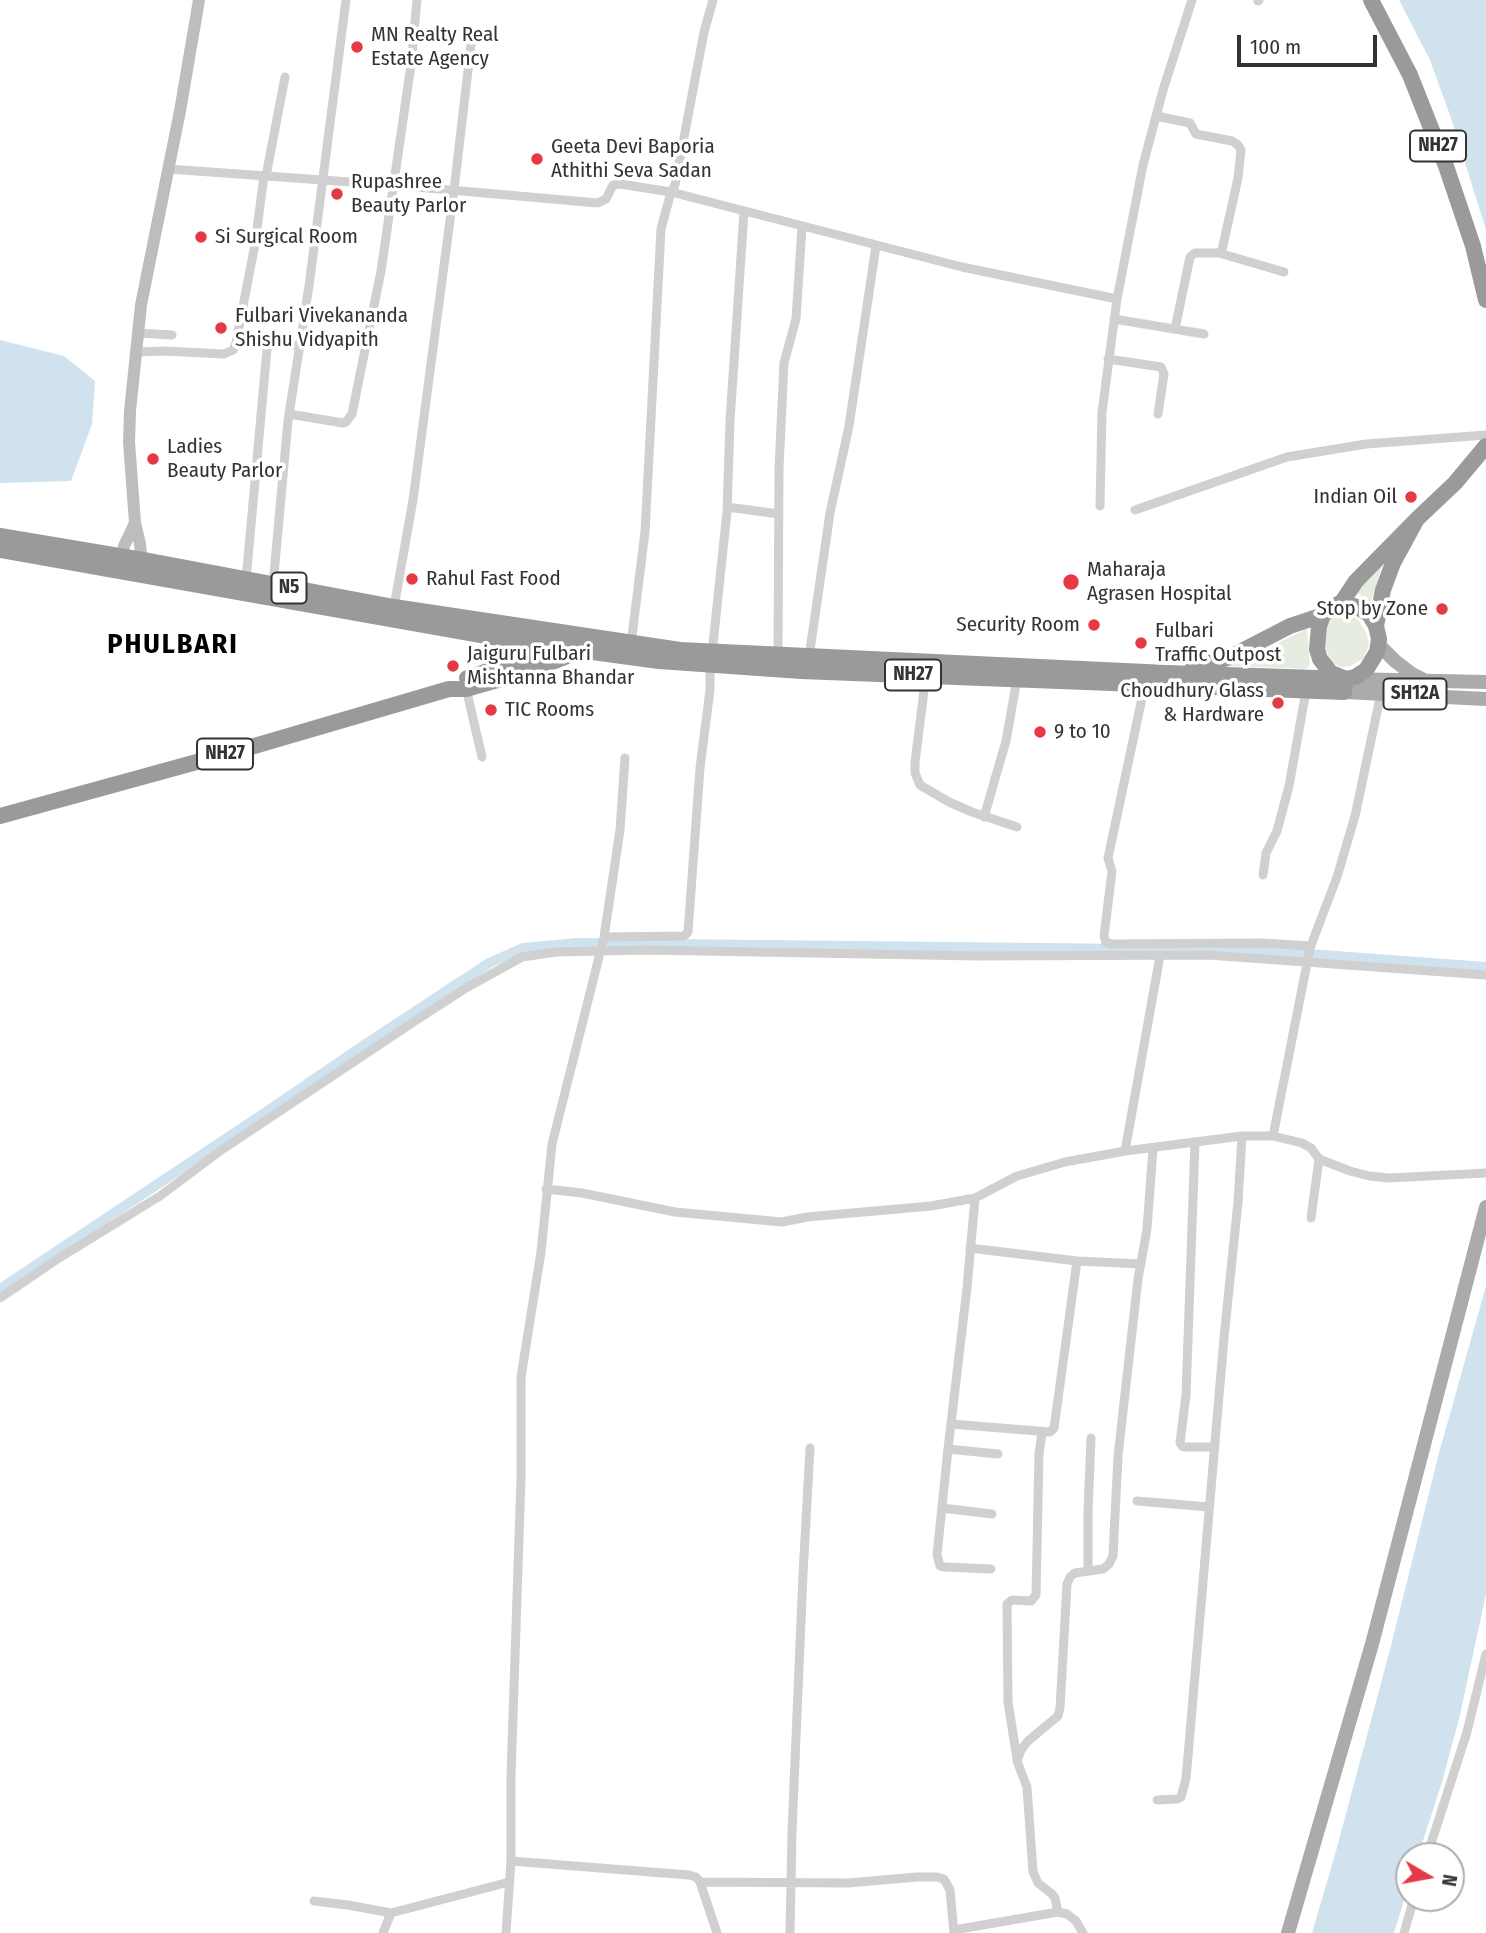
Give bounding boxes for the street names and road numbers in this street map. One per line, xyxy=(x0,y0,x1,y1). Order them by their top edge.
road number: NH27 xyxy=(1410,130,1466,162)
road number: N5 xyxy=(272,572,306,604)
road number: NH27 xyxy=(885,660,941,690)
road number: SH12A xyxy=(1384,678,1446,709)
road number: NH27 xyxy=(197,738,253,769)

